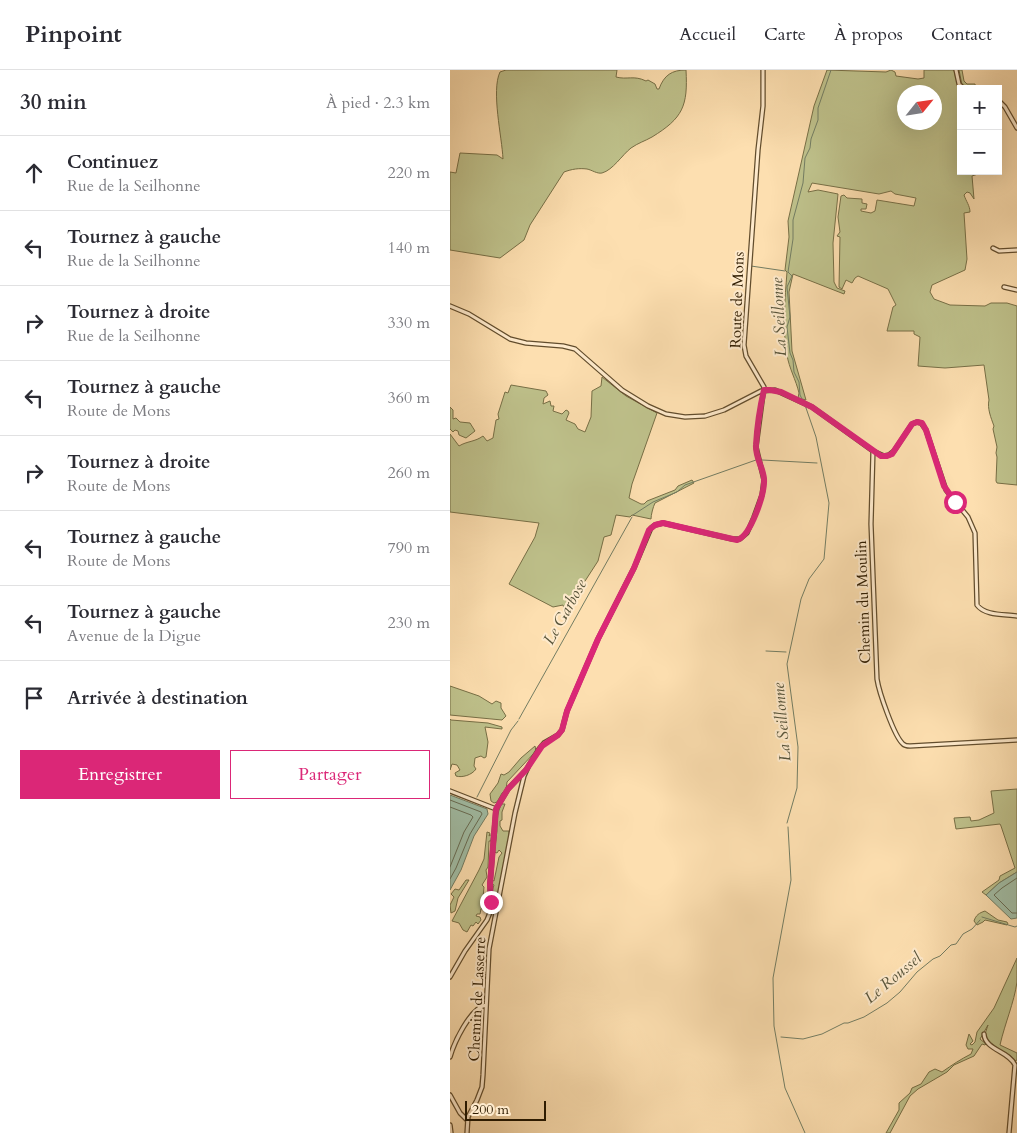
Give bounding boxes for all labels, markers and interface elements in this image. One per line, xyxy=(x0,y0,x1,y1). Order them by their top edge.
text: Pinpoint xyxy=(25,18,122,51)
text: Accueil xyxy=(679,22,736,47)
text: Carte xyxy=(764,22,806,47)
text: À propos xyxy=(834,22,903,47)
text: Contact xyxy=(931,22,992,47)
north arrow xyxy=(897,85,942,130)
map controls xyxy=(957,85,1002,175)
button: + xyxy=(957,85,1002,130)
text: 30 min xyxy=(20,88,87,117)
text: À pied · 2.3 km xyxy=(326,92,430,114)
button: − xyxy=(957,130,1002,175)
text: Continuez xyxy=(67,149,158,175)
icon: ahead xyxy=(20,159,48,187)
text: 220 m xyxy=(388,162,430,184)
text: Rue de la Seilhonne xyxy=(67,175,201,197)
text: Tournez à gauche xyxy=(67,224,221,250)
icon: left xyxy=(20,234,48,262)
text: 140 m xyxy=(388,237,430,259)
text: Rue de la Seilhonne xyxy=(67,250,201,272)
street label: Route de Mons xyxy=(725,251,749,349)
water label: La Seillonne xyxy=(766,276,792,357)
text: Tournez à droite xyxy=(67,299,210,325)
icon: right xyxy=(20,309,48,337)
text: 330 m xyxy=(388,312,430,334)
text: Rue de la Seilhonne xyxy=(67,325,201,347)
text: Tournez à gauche xyxy=(67,374,221,400)
icon: left xyxy=(20,384,48,412)
text: 360 m xyxy=(388,387,430,409)
text: Route de Mons xyxy=(67,400,170,422)
text: Tournez à droite xyxy=(67,449,210,475)
icon: right xyxy=(20,459,48,487)
text: 260 m xyxy=(388,462,430,484)
text: Route de Mons xyxy=(67,475,170,497)
route start xyxy=(944,491,967,514)
text: Tournez à gauche xyxy=(67,524,221,550)
icon: left xyxy=(20,534,48,562)
text: 790 m xyxy=(388,537,430,559)
street label: Chemin du Moulin xyxy=(851,540,875,664)
text: Route de Mons xyxy=(67,550,170,572)
water label: Le Garbose xyxy=(538,575,592,649)
text: Tournez à gauche xyxy=(67,599,221,625)
icon: left xyxy=(20,609,48,637)
text: 230 m xyxy=(388,612,430,634)
text: Avenue de la Digue xyxy=(67,625,201,647)
water label: La Seillonne xyxy=(768,681,796,762)
icon: arrive xyxy=(20,684,48,712)
text: Arrivée à destination xyxy=(67,685,248,711)
button: Enregistrer xyxy=(20,750,220,799)
button: Partager xyxy=(230,750,430,799)
route end xyxy=(480,891,503,914)
street label: Chemin de Lasserre xyxy=(464,936,490,1062)
water label: Le Roussel xyxy=(860,947,927,1009)
scale bar xyxy=(465,1098,546,1121)
text: 200 m xyxy=(472,1100,509,1119)

